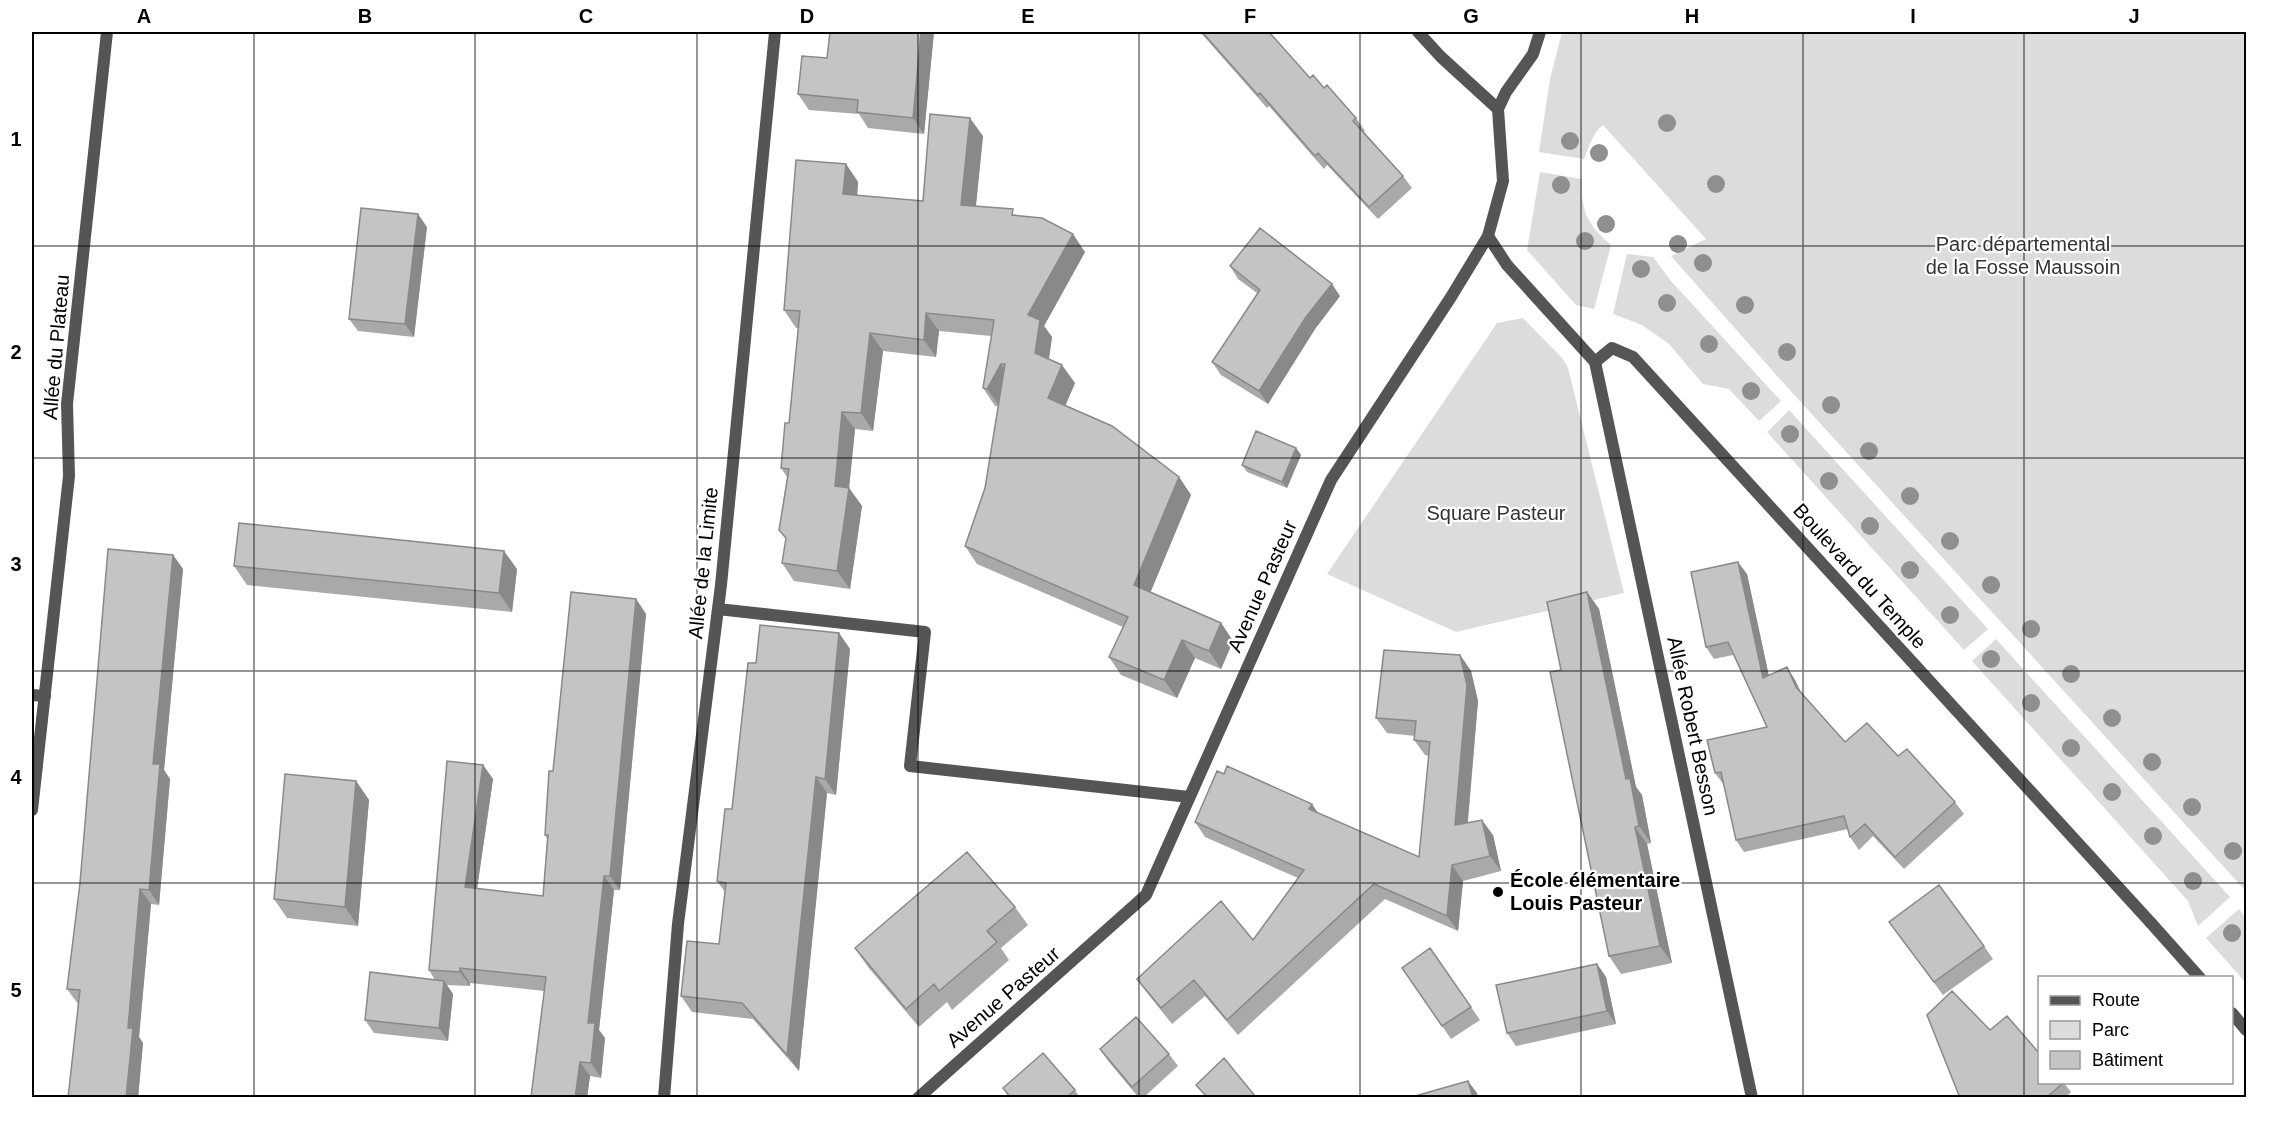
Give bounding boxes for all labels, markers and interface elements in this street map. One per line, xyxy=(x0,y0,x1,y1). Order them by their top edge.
text: A xyxy=(137,5,151,27)
text: B xyxy=(358,5,372,27)
text: C xyxy=(579,5,593,27)
text: D xyxy=(800,5,814,27)
text: E xyxy=(1021,5,1035,27)
text: F xyxy=(1244,5,1256,27)
text: G xyxy=(1463,5,1479,27)
text: H xyxy=(1685,5,1699,27)
text: I xyxy=(1910,5,1916,27)
text: J xyxy=(2128,5,2140,27)
text: 1 xyxy=(10,128,22,150)
park label: Parc départemental de la Fosse Maussoin xyxy=(1926,233,2120,278)
street label: Allée du Plateau xyxy=(39,273,73,421)
text: 2 xyxy=(10,341,22,363)
street label: Allée de la Limite xyxy=(684,486,722,640)
street label: Boulevard du Temple xyxy=(1789,499,1931,653)
park label: Square Pasteur xyxy=(1427,502,1566,524)
street label: Avenue Pasteur xyxy=(1223,516,1301,655)
text: 3 xyxy=(10,553,22,575)
street label: Allée Robert Besson xyxy=(1663,635,1723,817)
text: 4 xyxy=(10,766,22,788)
place label: École élémentaire Louis Pasteur xyxy=(1510,869,1680,914)
marker: École élémentaire Louis Pasteur xyxy=(1491,885,1505,899)
street label: Avenue Pasteur xyxy=(942,942,1064,1052)
legend xyxy=(2038,976,2233,1084)
text: 5 xyxy=(10,979,22,1001)
text: Route xyxy=(2092,990,2140,1010)
text: Parc xyxy=(2092,1020,2129,1040)
text: Bâtiment xyxy=(2092,1050,2163,1070)

